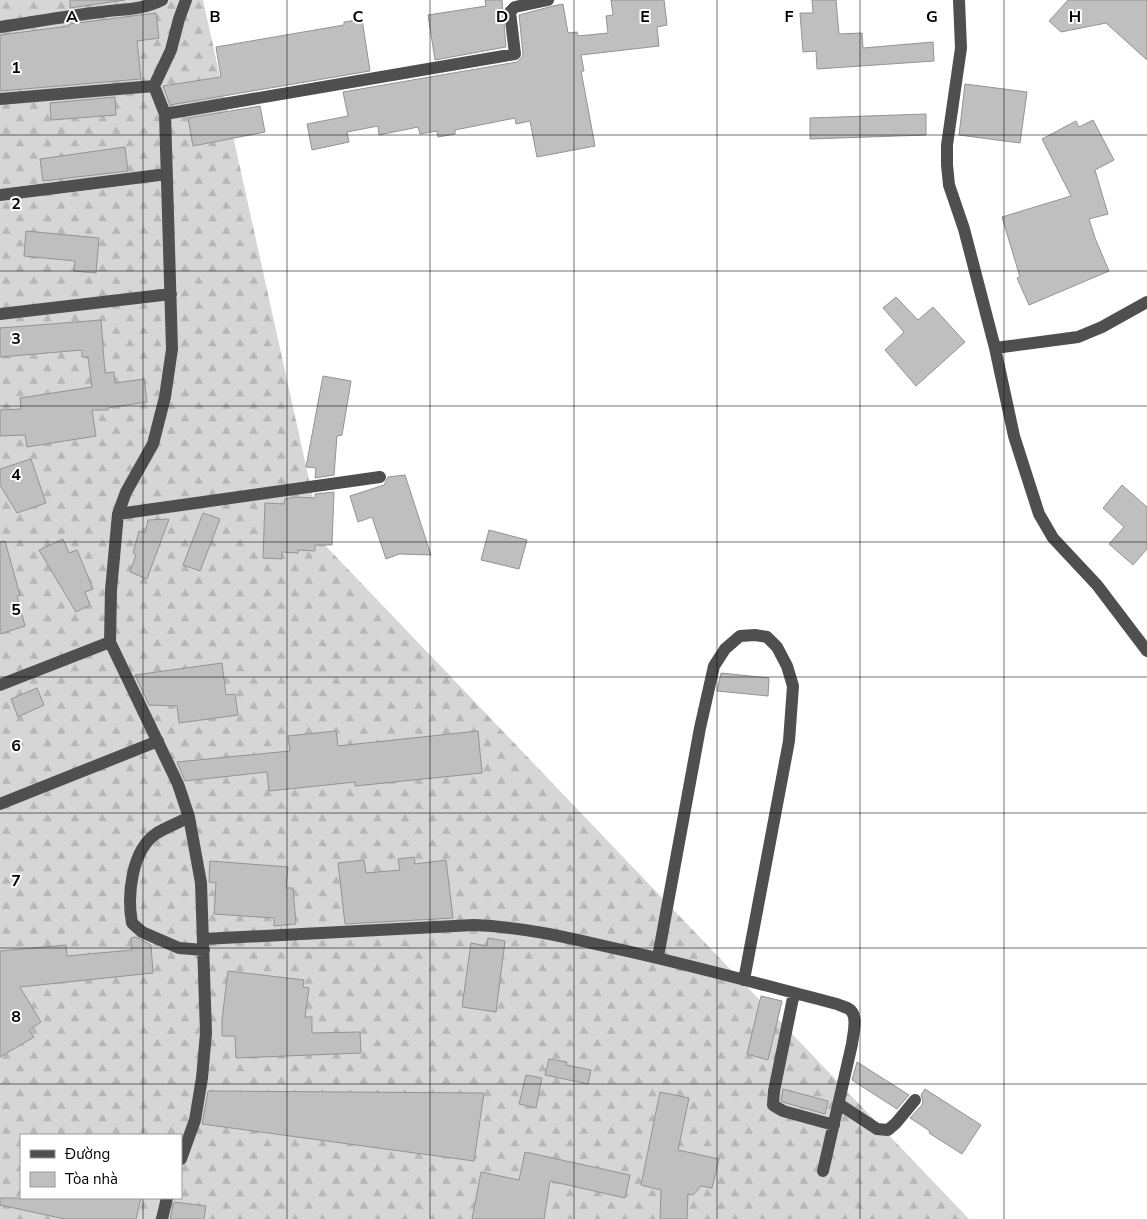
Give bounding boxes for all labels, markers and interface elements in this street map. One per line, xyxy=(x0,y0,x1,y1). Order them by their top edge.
text: A xyxy=(66,6,78,28)
text: B xyxy=(209,6,221,28)
text: C xyxy=(353,6,364,28)
text: D xyxy=(496,6,508,28)
text: E xyxy=(640,6,650,28)
text: F xyxy=(785,6,794,28)
text: G xyxy=(926,6,938,28)
text: H xyxy=(1069,6,1081,28)
text: 1 xyxy=(11,57,21,79)
text: 2 xyxy=(11,193,21,215)
text: 3 xyxy=(11,328,21,350)
text: 4 xyxy=(11,464,21,486)
text: 5 xyxy=(11,599,21,621)
text: 6 xyxy=(11,735,21,757)
text: 7 xyxy=(11,870,21,892)
text: 8 xyxy=(11,1006,21,1028)
legend xyxy=(20,1134,182,1199)
text: Đường xyxy=(64,1144,110,1164)
text: Tòa nhà xyxy=(65,1169,118,1189)

